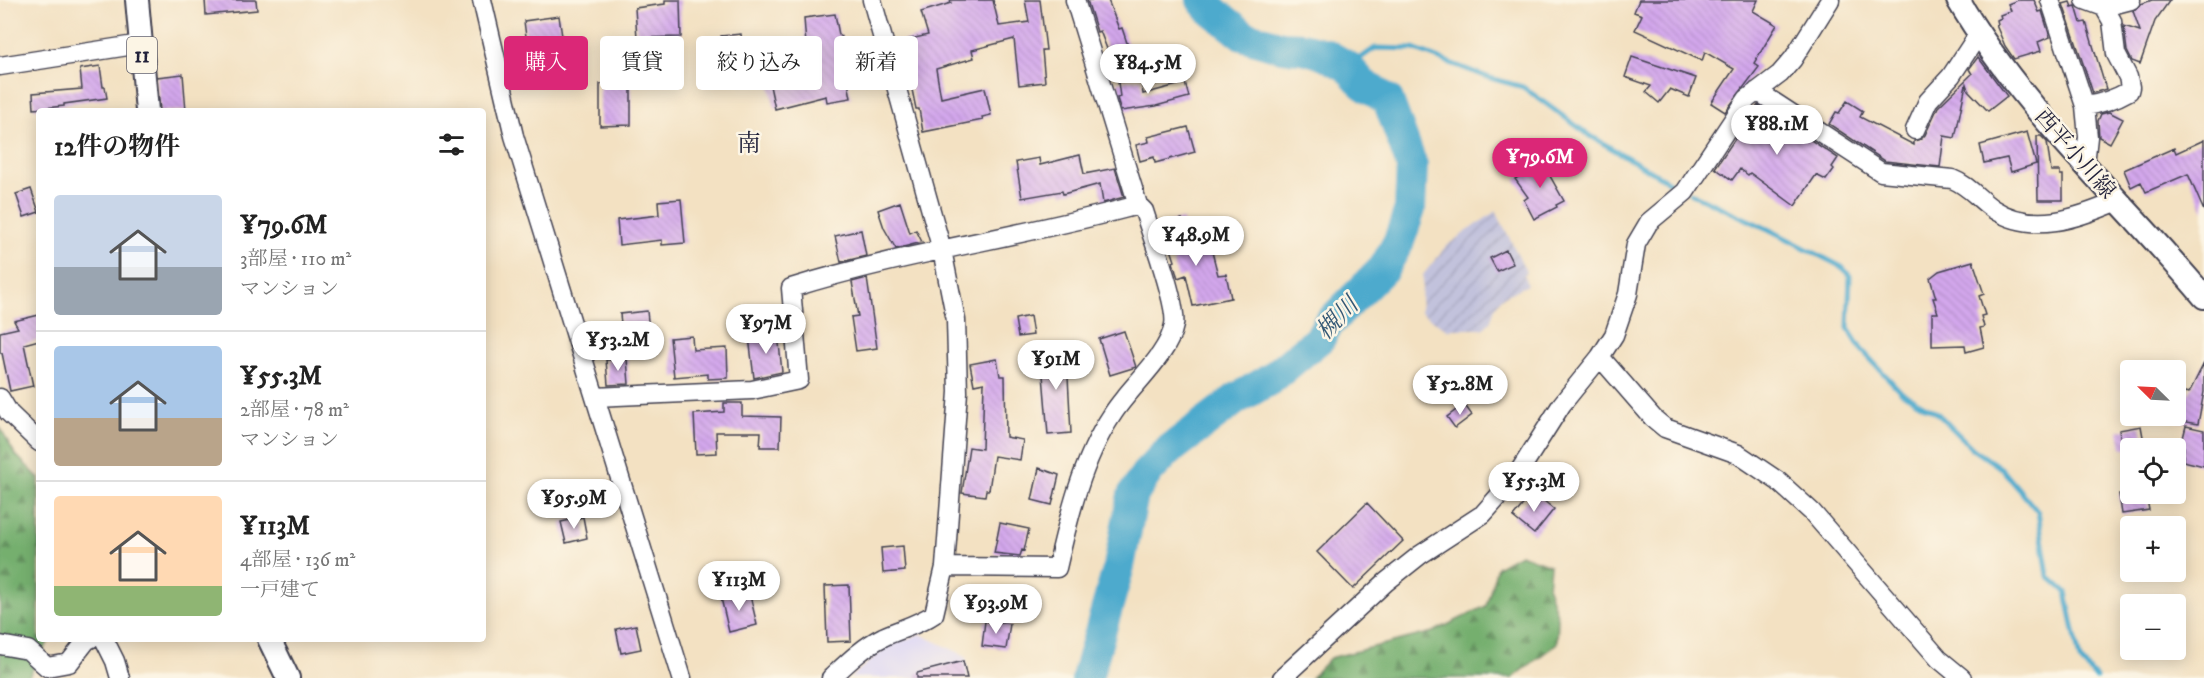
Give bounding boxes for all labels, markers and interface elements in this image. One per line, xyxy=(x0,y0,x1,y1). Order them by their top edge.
chip: 購入 xyxy=(504,36,588,90)
chip: 賃貸 xyxy=(600,36,684,90)
chip: 絞り込み xyxy=(696,36,822,90)
chip: 新着 xyxy=(834,36,918,90)
road number: 11 xyxy=(127,37,157,73)
pin: ¥84.5M xyxy=(1099,44,1197,95)
text: ¥84.5M xyxy=(1114,51,1182,76)
street label: 西平小川線 xyxy=(2029,104,2121,204)
pin: ¥88.1M xyxy=(1728,105,1826,156)
text: ¥88.1M xyxy=(1745,112,1809,137)
icon: filters xyxy=(435,128,468,161)
district label: 南 xyxy=(737,129,761,159)
text: 12件の物件 xyxy=(54,131,180,164)
pin: ¥79.6M xyxy=(1491,138,1589,189)
text: ¥79.6M xyxy=(1506,145,1574,170)
text: ¥79.6M xyxy=(240,209,328,242)
pin: ¥48.9M xyxy=(1147,216,1245,267)
icon: home xyxy=(102,219,174,291)
text: ¥48.9M xyxy=(1162,223,1230,248)
text: 3部屋 · 110 m² xyxy=(240,247,351,272)
text: マンション xyxy=(240,277,339,302)
water label: 槻川 xyxy=(1310,289,1367,346)
pin: ¥97M xyxy=(730,304,802,355)
text: ¥97M xyxy=(740,311,792,336)
pin: ¥53.2M xyxy=(569,321,667,372)
text: ¥53.2M xyxy=(586,328,650,353)
pin: ¥91M xyxy=(1020,340,1092,391)
text: ¥91M xyxy=(1032,347,1080,372)
text: ¥55.3M xyxy=(240,360,322,393)
north arrow xyxy=(2120,360,2186,426)
map controls xyxy=(2120,360,2186,660)
pin: ¥52.8M xyxy=(1411,365,1509,416)
icon: home xyxy=(102,370,174,442)
text: ¥52.8M xyxy=(1427,372,1493,397)
text: 2部屋 · 78 m² xyxy=(240,398,349,423)
text: マンション xyxy=(240,428,339,453)
button: locate xyxy=(2120,438,2186,504)
pin: ¥55.3M xyxy=(1485,462,1583,513)
text: ¥55.3M xyxy=(1502,469,1566,494)
pin: ¥95.9M xyxy=(525,479,623,530)
text: ¥95.9M xyxy=(541,486,607,511)
text: ¥113M xyxy=(240,510,310,543)
button: + xyxy=(2120,516,2186,582)
icon: home xyxy=(102,520,174,592)
text: 4部屋 · 136 m² xyxy=(240,548,355,573)
pin: ¥113M xyxy=(697,561,781,612)
text: ¥113M xyxy=(712,568,766,593)
text: 一戸建て xyxy=(240,578,320,603)
pin: ¥93.9M xyxy=(947,584,1045,635)
text: ¥93.9M xyxy=(964,591,1028,616)
button: − xyxy=(2120,594,2186,660)

